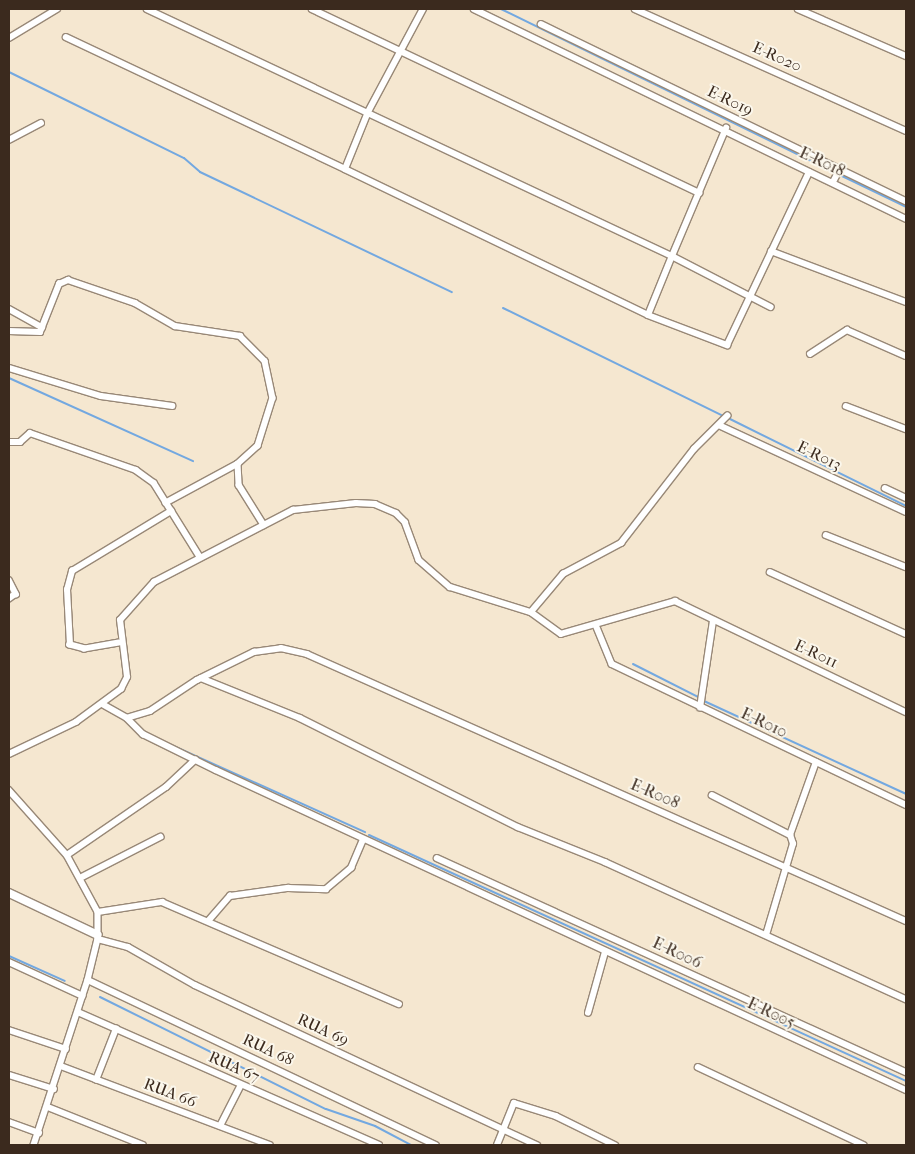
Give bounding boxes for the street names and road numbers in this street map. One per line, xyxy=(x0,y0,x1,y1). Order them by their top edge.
street label: E-R020 xyxy=(750,38,804,76)
street label: E-R019 xyxy=(704,82,756,120)
street label: E-R018 xyxy=(796,143,848,181)
street label: E-R013 xyxy=(794,437,844,475)
street label: E-R011 xyxy=(791,636,841,672)
street label: E-R010 xyxy=(738,704,790,742)
street label: E-R008 xyxy=(628,775,682,813)
street label: E-R006 xyxy=(649,933,705,973)
street label: E-R005 xyxy=(744,994,798,1032)
street label: RUA 69 xyxy=(294,1010,352,1050)
street label: RUA 68 xyxy=(239,1030,297,1070)
street label: RUA 67 xyxy=(206,1047,262,1087)
street label: RUA 66 xyxy=(141,1074,199,1112)

